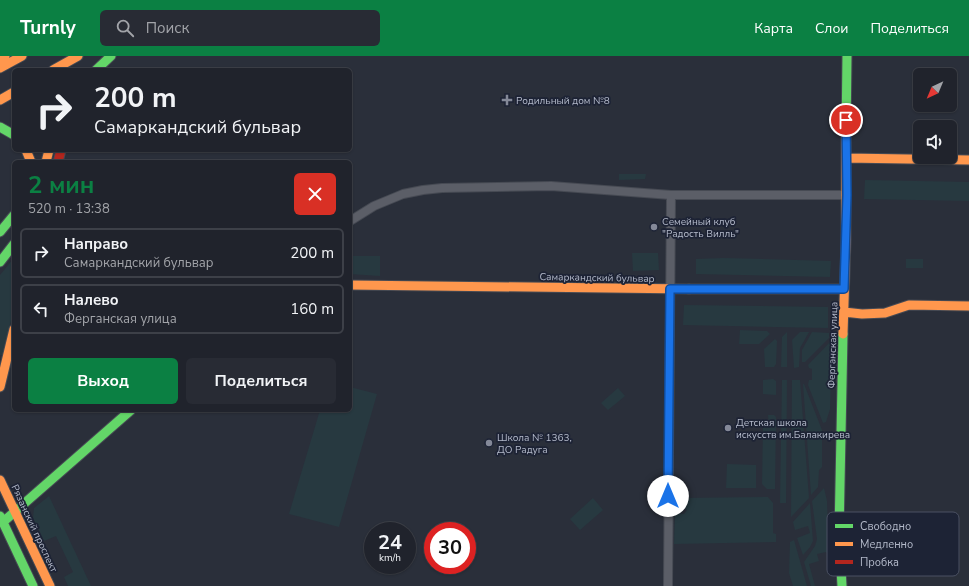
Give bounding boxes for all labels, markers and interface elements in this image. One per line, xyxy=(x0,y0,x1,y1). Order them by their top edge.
search box xyxy=(100,10,380,46)
text: Turnly xyxy=(20,15,76,41)
icon: search xyxy=(114,17,136,39)
text: Поиск xyxy=(146,18,189,38)
text: Карта xyxy=(754,19,793,38)
text: Слои xyxy=(815,19,849,38)
text: Поделиться xyxy=(871,19,949,38)
north arrow xyxy=(913,68,957,112)
map controls xyxy=(913,68,957,164)
text: 200 m xyxy=(94,79,177,117)
icon: right xyxy=(28,84,80,136)
marker: Родильный дом №8 xyxy=(501,94,513,106)
place label: Родильный дом №8 xyxy=(516,94,610,108)
pin xyxy=(829,103,863,137)
icon: arrive xyxy=(835,109,857,131)
text: Самаркандский бульвар xyxy=(94,115,301,139)
button: sound xyxy=(913,120,957,164)
text: 2 мин xyxy=(28,169,94,201)
button: close xyxy=(294,173,336,215)
text: 520 m · 13:38 xyxy=(28,200,110,218)
place label: Семейный клуб "Радость Вилль" xyxy=(662,215,739,241)
marker: Семейный клуб "Радость Вилль" xyxy=(649,222,659,232)
text: Направо xyxy=(64,234,128,254)
icon: right xyxy=(30,242,52,264)
text: 200 m xyxy=(290,243,334,263)
text: Самаркандский бульвар xyxy=(64,254,214,272)
street label: Самаркандский бульвар xyxy=(539,270,655,286)
text: Налево xyxy=(64,290,119,310)
icon: left xyxy=(30,298,52,320)
text: 160 m xyxy=(290,299,334,319)
street label: Ферганская улица xyxy=(824,301,842,389)
text: Ферганская улица xyxy=(64,310,177,328)
button: Выход xyxy=(28,358,178,404)
button: Поделиться xyxy=(186,358,336,404)
place label: Детская школа искусств им.Балакирева xyxy=(736,416,850,442)
marker: Детская школа искусств им.Балакирева xyxy=(723,423,733,433)
place label: Школа № 1363, ДО Радуга xyxy=(497,431,572,457)
marker: Школа № 1363, ДО Радуга xyxy=(484,438,494,448)
position arrow xyxy=(647,475,689,517)
street label: Рязанский проспект xyxy=(8,482,61,575)
legend xyxy=(827,512,959,576)
text: Свободно xyxy=(860,519,911,534)
speed limit sign: 30 xyxy=(424,522,476,574)
text: 24 xyxy=(378,529,402,556)
text: Медленно xyxy=(860,537,913,552)
text: km/h xyxy=(379,551,401,565)
text: Пробка xyxy=(860,555,899,570)

